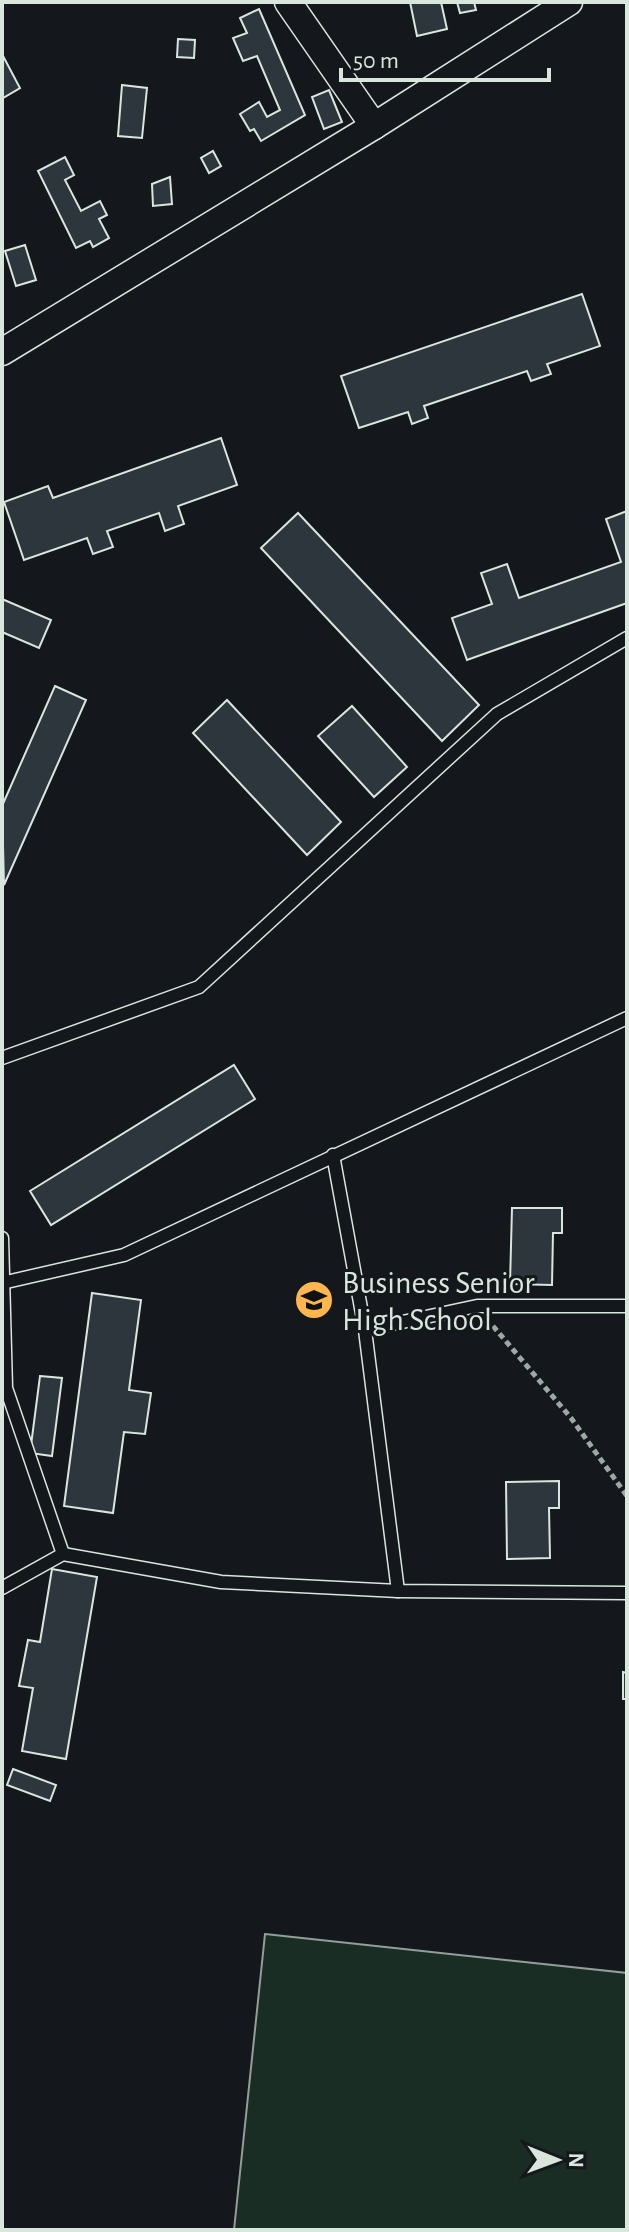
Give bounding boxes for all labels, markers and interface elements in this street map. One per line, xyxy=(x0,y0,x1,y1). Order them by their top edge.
scale bar xyxy=(341,32,549,82)
text: 50 m xyxy=(353,49,399,73)
place label: Business Senior High School xyxy=(342,1267,535,1336)
school or university icon: Business Senior High School xyxy=(293,1279,335,1321)
north arrow xyxy=(517,2120,597,2200)
text: N xyxy=(565,2152,587,2168)

